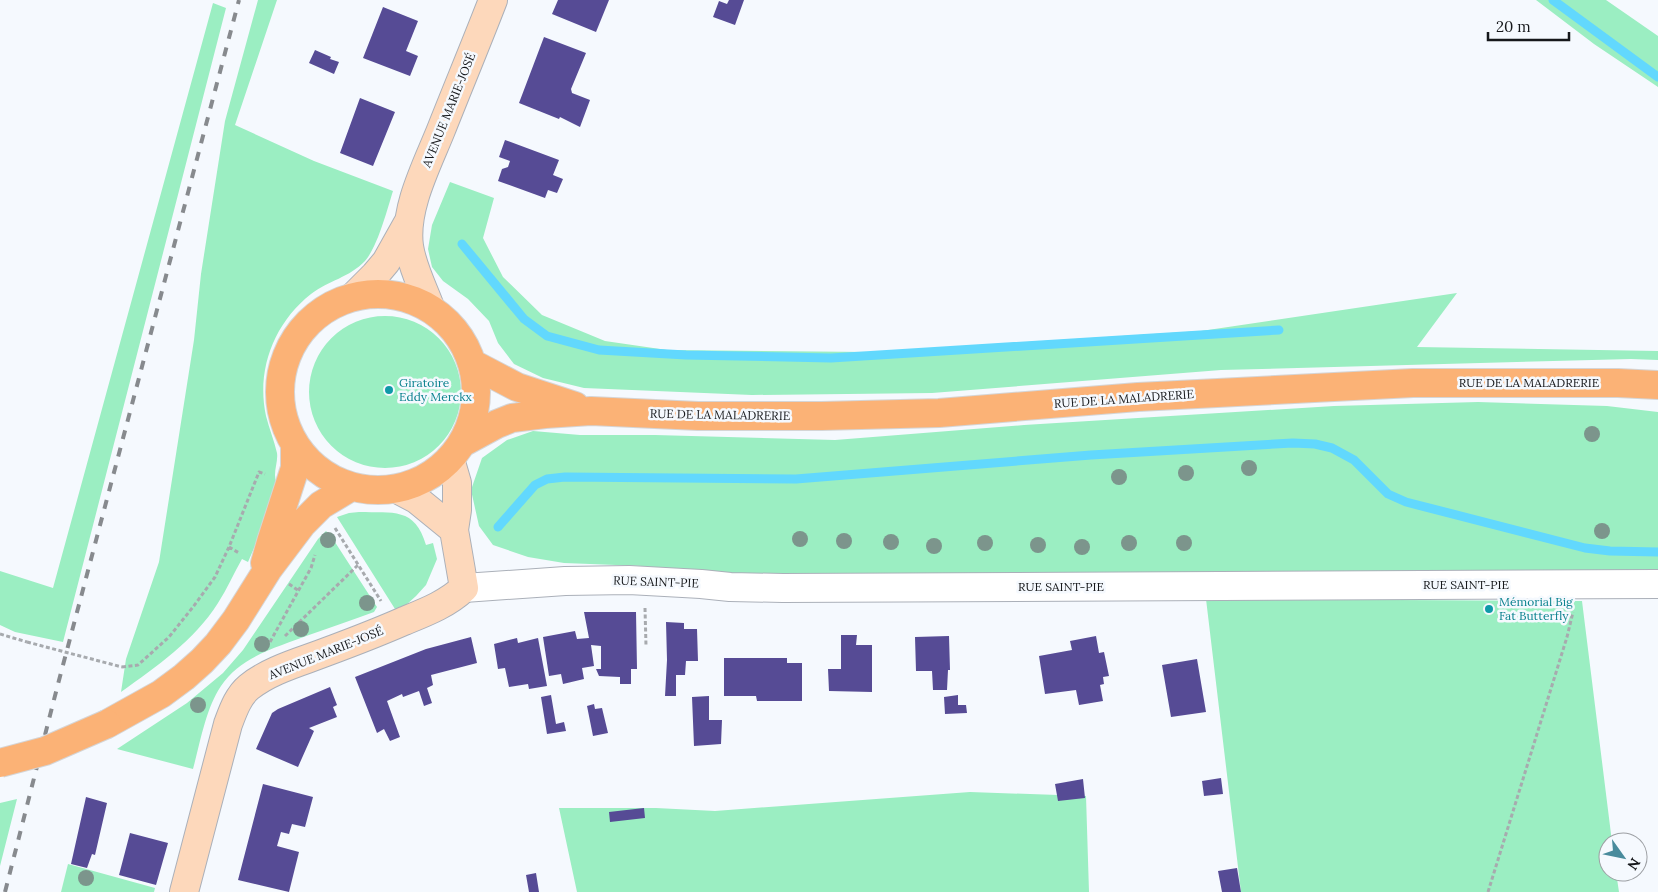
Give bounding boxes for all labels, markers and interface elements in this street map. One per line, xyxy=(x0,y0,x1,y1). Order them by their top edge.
scale bar xyxy=(1488,10,1569,42)
text: 20 m xyxy=(1496,17,1531,36)
street label: AVENUE MARIE-JOSÉ xyxy=(418,50,478,170)
place label: Giratoire Eddy Merckx xyxy=(399,375,473,404)
street label: RUE DE LA MALADRERIE xyxy=(1459,375,1599,390)
marker: Giratoire Eddy Merckx xyxy=(383,384,395,396)
street label: RUE DE LA MALADRERIE xyxy=(1053,386,1195,411)
street label: RUE DE LA MALADRERIE xyxy=(650,406,790,423)
street label: RUE SAINT-PIE xyxy=(613,573,699,590)
street label: RUE SAINT-PIE xyxy=(1423,577,1509,592)
street label: RUE SAINT-PIE xyxy=(1018,579,1104,594)
place label: Mémorial Big Fat Butterfly xyxy=(1499,594,1573,623)
marker: Mémorial Big Fat Butterfly xyxy=(1483,603,1495,615)
street label: AVENUE MARIE-JOSÉ xyxy=(265,623,385,683)
north arrow xyxy=(1598,832,1648,882)
text: N xyxy=(1623,855,1644,874)

